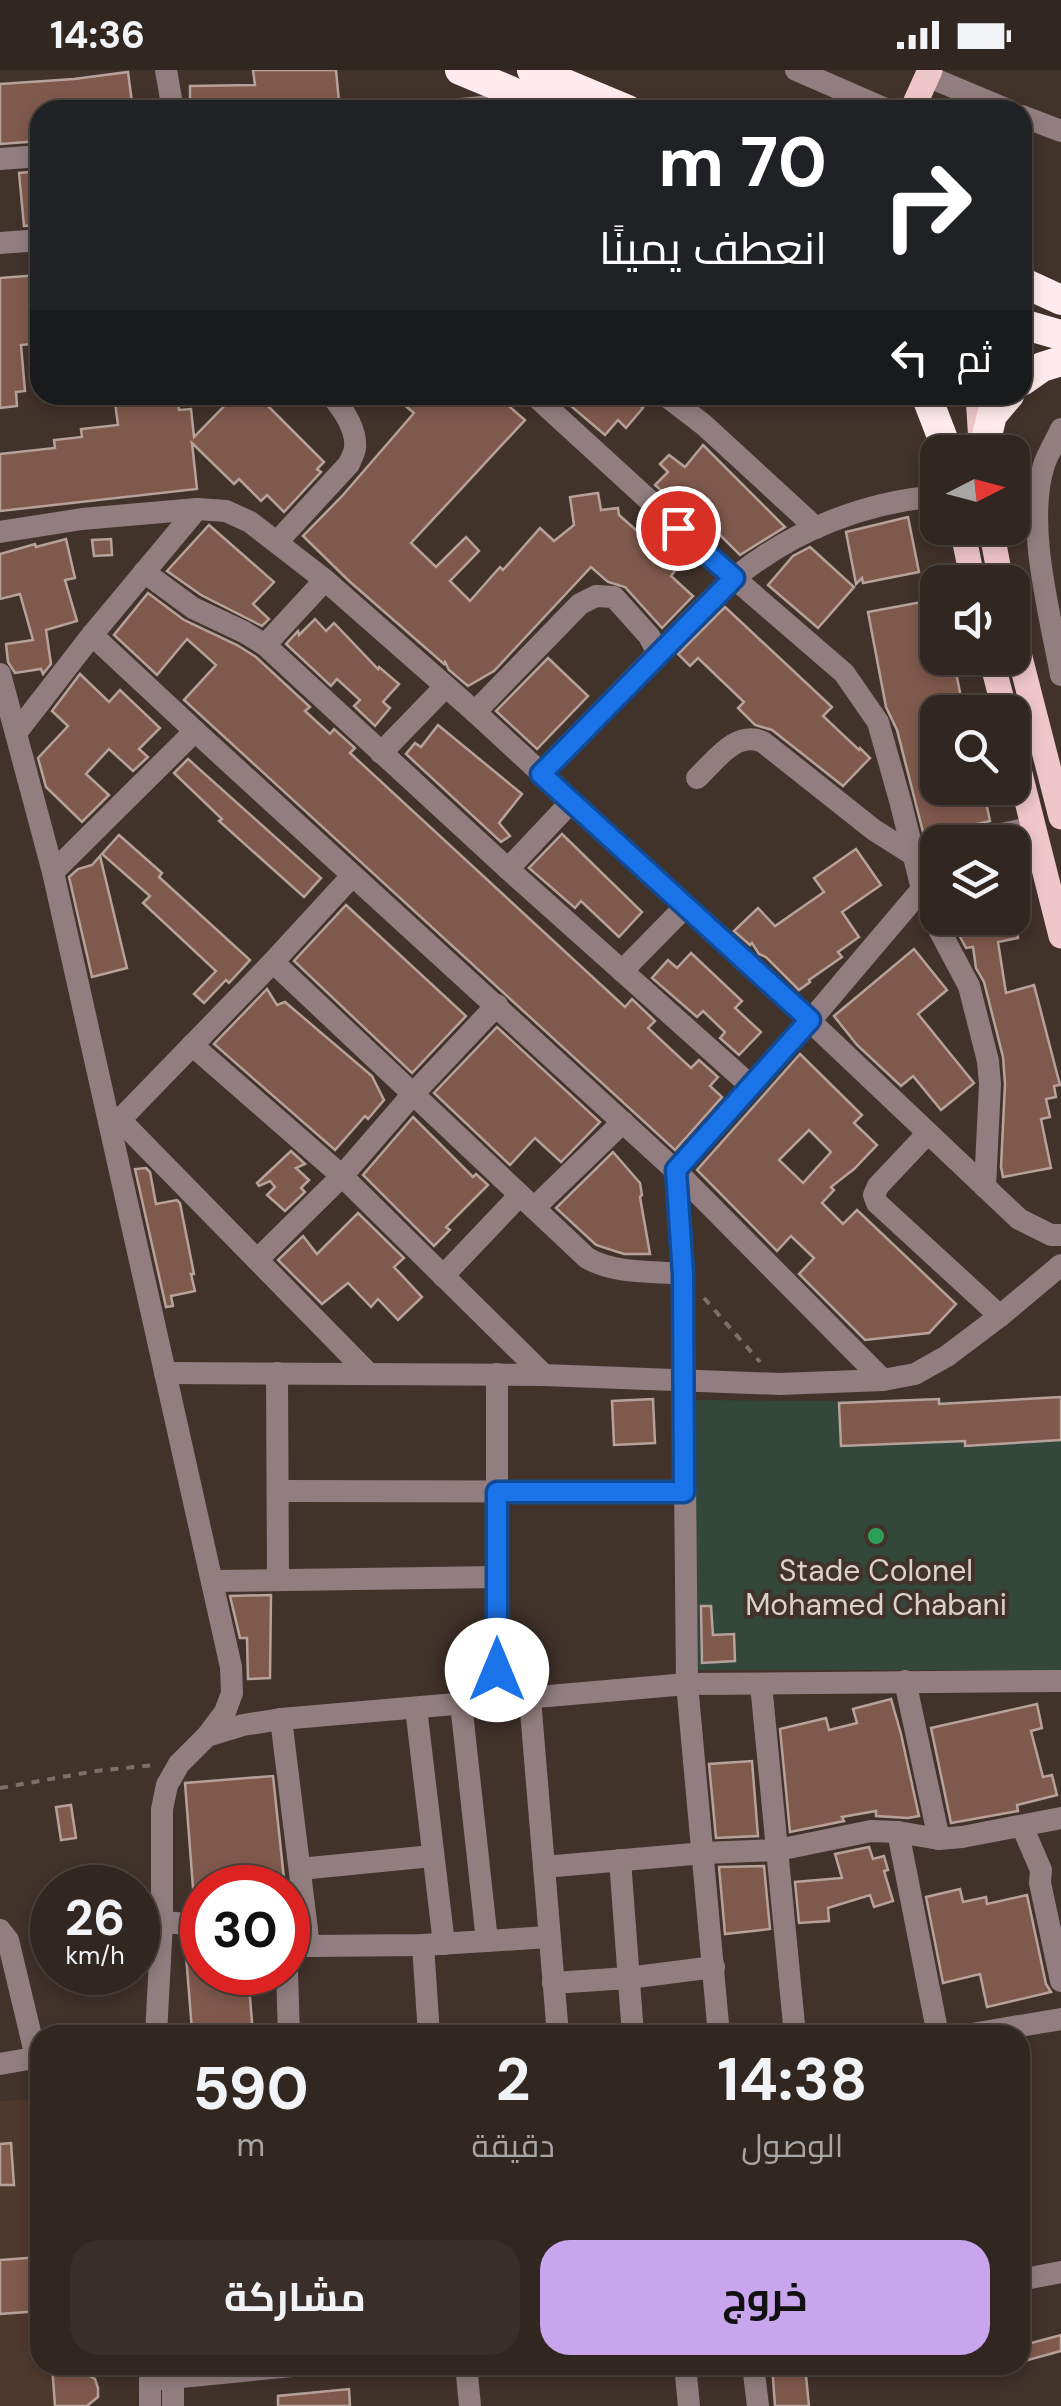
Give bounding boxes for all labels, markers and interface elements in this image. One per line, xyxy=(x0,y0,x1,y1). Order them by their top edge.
text: 14:36 xyxy=(50,10,145,60)
text: 70 m xyxy=(658,117,827,208)
icon: right xyxy=(862,140,992,270)
text: انعطف يمينًا xyxy=(599,219,827,278)
icon: left xyxy=(882,330,937,385)
text: ثم xyxy=(957,334,992,384)
north arrow xyxy=(920,435,1030,545)
map controls xyxy=(920,435,1030,935)
pin xyxy=(636,486,721,571)
icon: arrive xyxy=(651,501,706,556)
button: sound xyxy=(920,565,1030,675)
button: search xyxy=(920,695,1030,805)
button: layers xyxy=(920,825,1030,935)
marker: Stade Colonel Mohamed Chabani xyxy=(865,1525,887,1547)
place label: Stade Colonel Mohamed Chabani xyxy=(745,1551,1007,1624)
position arrow xyxy=(445,1618,549,1722)
speed limit sign: 30 xyxy=(180,1865,310,1995)
text: 26 xyxy=(65,1885,125,1951)
text: km/h xyxy=(65,1939,125,1972)
text: 2 xyxy=(496,2040,530,2119)
text: 14:38 xyxy=(717,2040,867,2119)
text: 590 xyxy=(193,2049,309,2128)
text: m xyxy=(236,2124,265,2166)
text: دقيقة xyxy=(471,2125,555,2167)
text: الوصول xyxy=(741,2125,843,2167)
button: مشاركة xyxy=(70,2240,520,2355)
button: خروج xyxy=(540,2240,990,2355)

